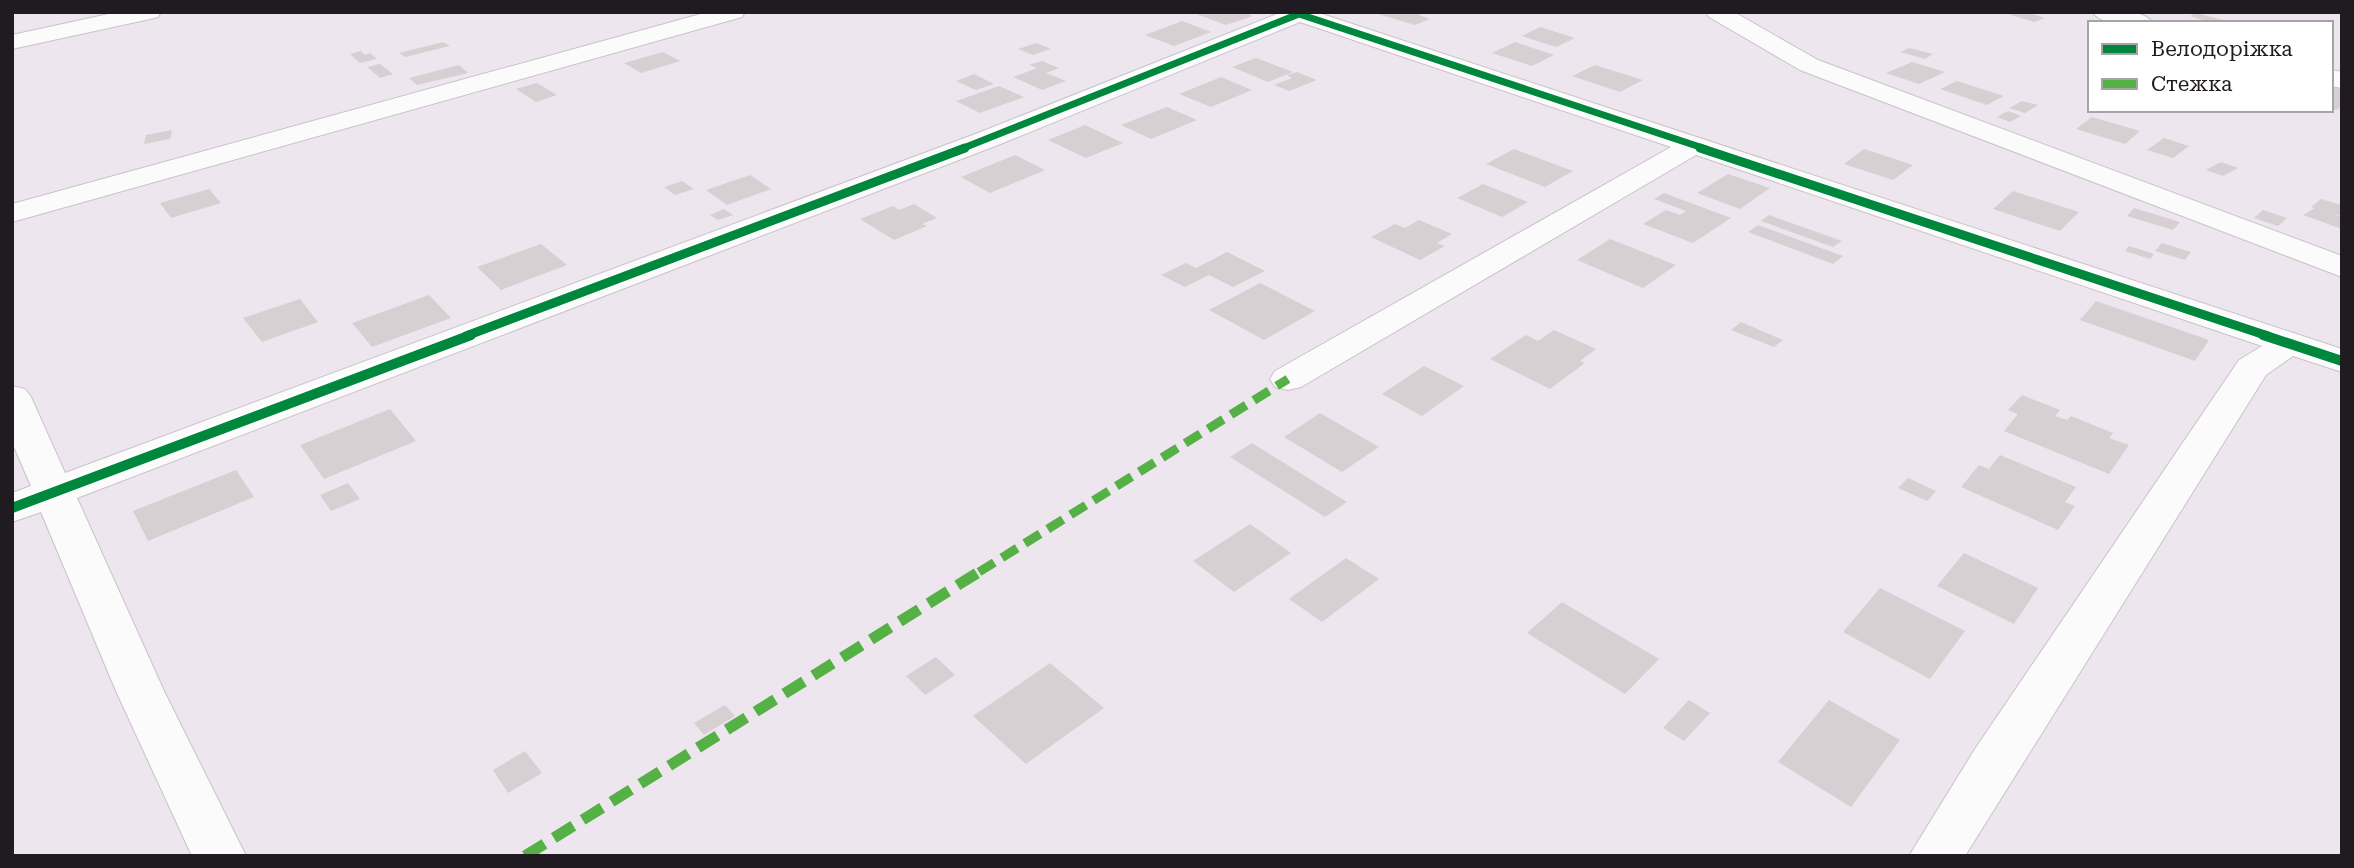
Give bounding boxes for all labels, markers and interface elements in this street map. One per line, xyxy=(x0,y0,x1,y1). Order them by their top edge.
legend xyxy=(2088,21,2333,112)
text: Велодоріжка xyxy=(2151,37,2293,61)
text: Стежка xyxy=(2151,72,2233,96)

